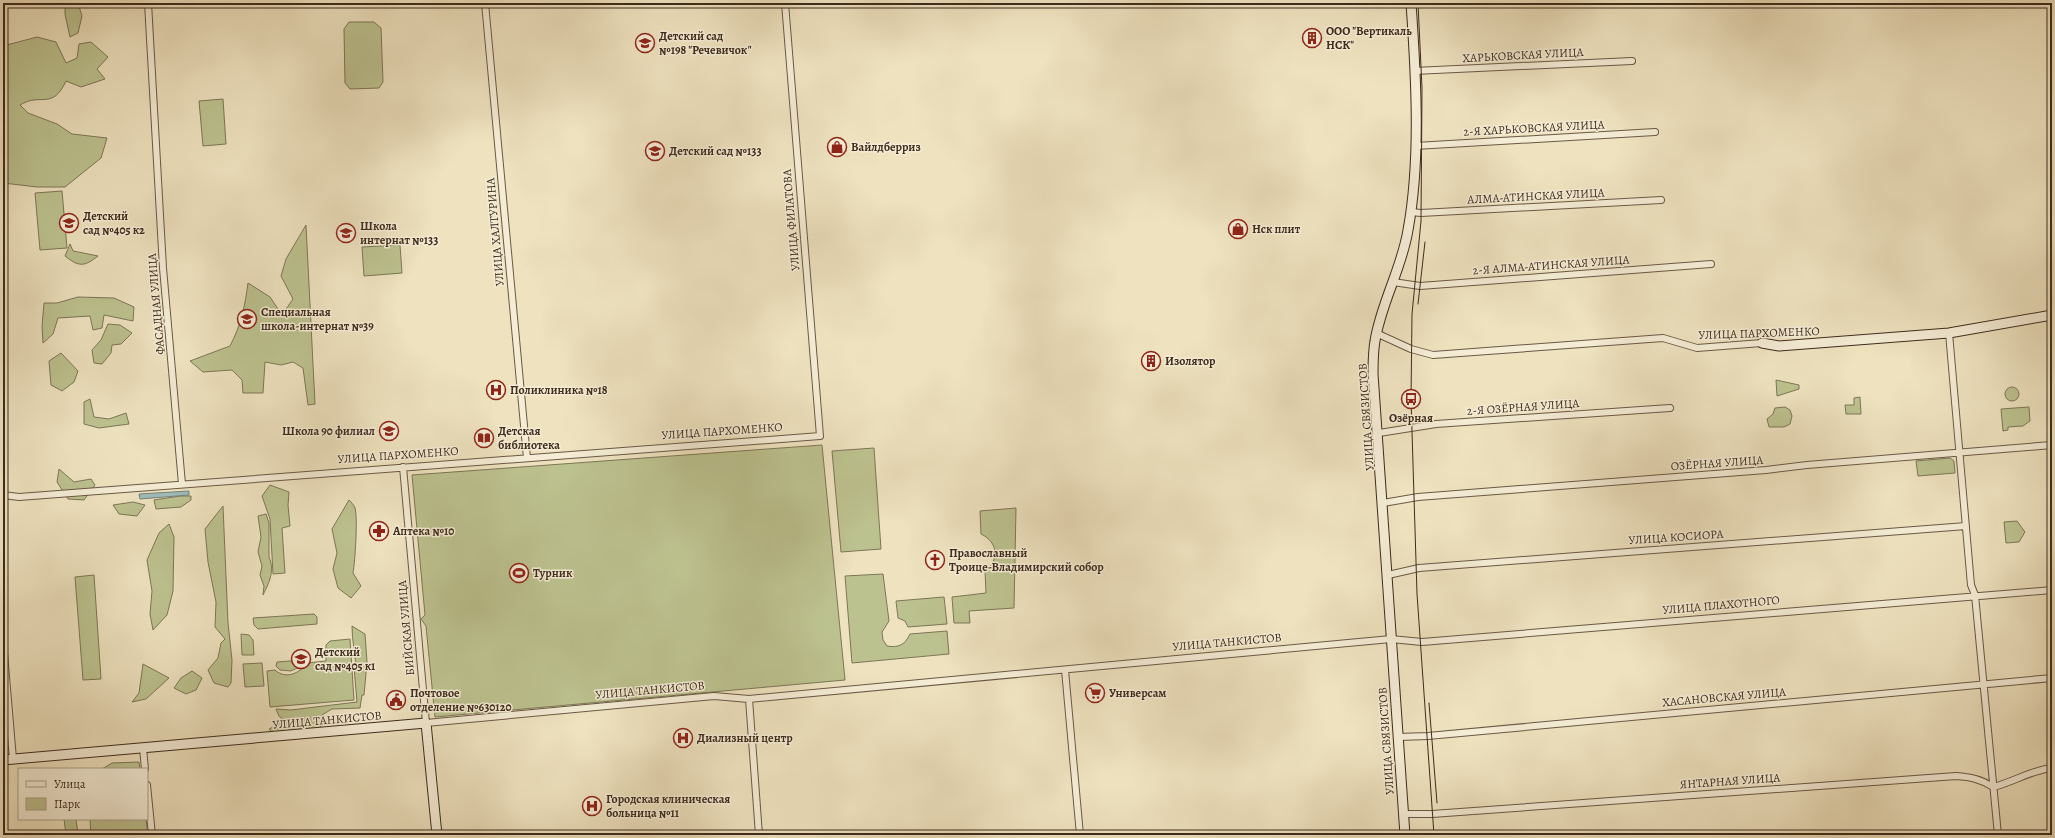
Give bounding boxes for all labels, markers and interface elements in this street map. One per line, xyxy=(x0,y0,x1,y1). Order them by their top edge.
place label: ООО "Вертикаль НСК" xyxy=(1326,23,1412,53)
building icon: ООО "Вертикаль НСК" xyxy=(1301,27,1323,49)
place label: Детский сад №198 "Речевичок" xyxy=(659,28,752,58)
school or university icon: Детский сад №198 "Речевичок" xyxy=(634,32,656,54)
street label: ХАРЬКОВСКАЯ УЛИЦА xyxy=(1462,44,1585,66)
street label: 2-Я ХАРЬКОВСКАЯ УЛИЦА xyxy=(1463,116,1606,140)
shop icon: Вайлдберриз xyxy=(826,136,848,158)
place label: Вайлдберриз xyxy=(851,139,921,155)
school or university icon: Детский сад №133 xyxy=(644,140,666,162)
place label: Детский сад №133 xyxy=(669,143,762,159)
street label: УЛИЦА ФИЛАТОВА xyxy=(779,168,803,272)
street label: УЛИЦА ХАЛТУРИНА xyxy=(482,176,508,287)
street label: АЛМА-АТИНСКАЯ УЛИЦА xyxy=(1466,184,1606,208)
place label: Детский сад №405 к2 xyxy=(83,208,145,238)
school or university icon: Детский сад №405 к2 xyxy=(58,212,80,234)
place label: Школа интернат №133 xyxy=(360,218,438,248)
shop icon: Нск плит xyxy=(1227,218,1249,240)
place label: Нск плит xyxy=(1252,221,1301,237)
school or university icon: Школа интернат №133 xyxy=(335,222,357,244)
street label: 2-Я АЛМА-АТИНСКАЯ УЛИЦА xyxy=(1472,251,1631,278)
street label: ФАСАДНАЯ УЛИЦА xyxy=(144,252,168,355)
place label: Специальная школа-интернат №39 xyxy=(261,304,374,334)
school or university icon: Специальная школа-интернат №39 xyxy=(236,308,258,330)
street label: УЛИЦА ПАРХОМЕНКО xyxy=(1698,323,1820,343)
building icon: Изолятор xyxy=(1140,350,1162,372)
place label: Изолятор xyxy=(1165,353,1216,369)
street label: УЛИЦА СВЯЗИСТОВ xyxy=(1354,363,1378,471)
hospital icon: Поликлиника №18 xyxy=(485,379,507,401)
place label: Поликлиника №18 xyxy=(510,382,608,398)
bus stop icon: Озёрная xyxy=(1400,388,1422,410)
street label: 2-Я ОЗЁРНАЯ УЛИЦА xyxy=(1466,395,1581,419)
place label: Озёрная xyxy=(1389,410,1433,426)
street label: УЛИЦА ПАРХОМЕНКО xyxy=(661,419,783,443)
school or university icon: Школа 90 филиал xyxy=(378,420,400,442)
place label: Школа 90 филиал xyxy=(282,423,375,439)
place label: Детская библиотека xyxy=(498,423,560,453)
library icon: Детская библиотека xyxy=(473,427,495,449)
street label: УЛИЦА ПАРХОМЕНКО xyxy=(337,443,459,467)
street label: ОЗЁРНАЯ УЛИЦА xyxy=(1670,452,1765,474)
pharmacy icon: Аптека №10 xyxy=(368,520,390,542)
place label: Аптека №10 xyxy=(392,523,454,539)
street label: УЛИЦА КОСИОРА xyxy=(1628,526,1725,548)
place label: Православный Троице-Владимирский собор xyxy=(949,545,1104,575)
church icon: Православный Троице-Владимирский собор xyxy=(924,549,946,571)
sports icon: Турник xyxy=(508,562,530,584)
place label: Турник xyxy=(533,565,573,581)
street label: БИЙСКАЯ УЛИЦА xyxy=(394,579,418,676)
street label: УЛИЦА ПЛАХОТНОГО xyxy=(1662,592,1780,618)
street label: УЛИЦА ТАНКИСТОВ xyxy=(1172,629,1282,655)
place label: Детский сад №405 к1 xyxy=(315,644,376,674)
school or university icon: Детский сад №405 к1 xyxy=(290,648,312,670)
street label: УЛИЦА ТАНКИСТОВ xyxy=(595,677,705,703)
supermarket icon: Универсам xyxy=(1084,682,1106,704)
street label: ХАСАНОВСКАЯ УЛИЦА xyxy=(1661,684,1788,710)
place label: Почтовое отделение №630120 xyxy=(410,685,512,715)
place label: Универсам xyxy=(1109,685,1166,701)
street label: УЛИЦА СВЯЗИСТОВ xyxy=(1374,687,1398,795)
public building icon: Почтовое отделение №630120 xyxy=(385,689,407,711)
street label: УЛИЦА ТАНКИСТОВ xyxy=(272,707,382,733)
hospital icon: Диализный центр xyxy=(672,727,694,749)
place label: Диализный центр xyxy=(697,730,793,746)
legend xyxy=(18,768,148,820)
street label: ЯНТАРНАЯ УЛИЦА xyxy=(1679,769,1782,792)
text: Улица xyxy=(54,776,86,792)
place label: Городская клиническая больница №11 xyxy=(606,791,730,821)
hospital icon: Городская клиническая больница №11 xyxy=(581,795,603,817)
text: Парк xyxy=(54,796,80,812)

